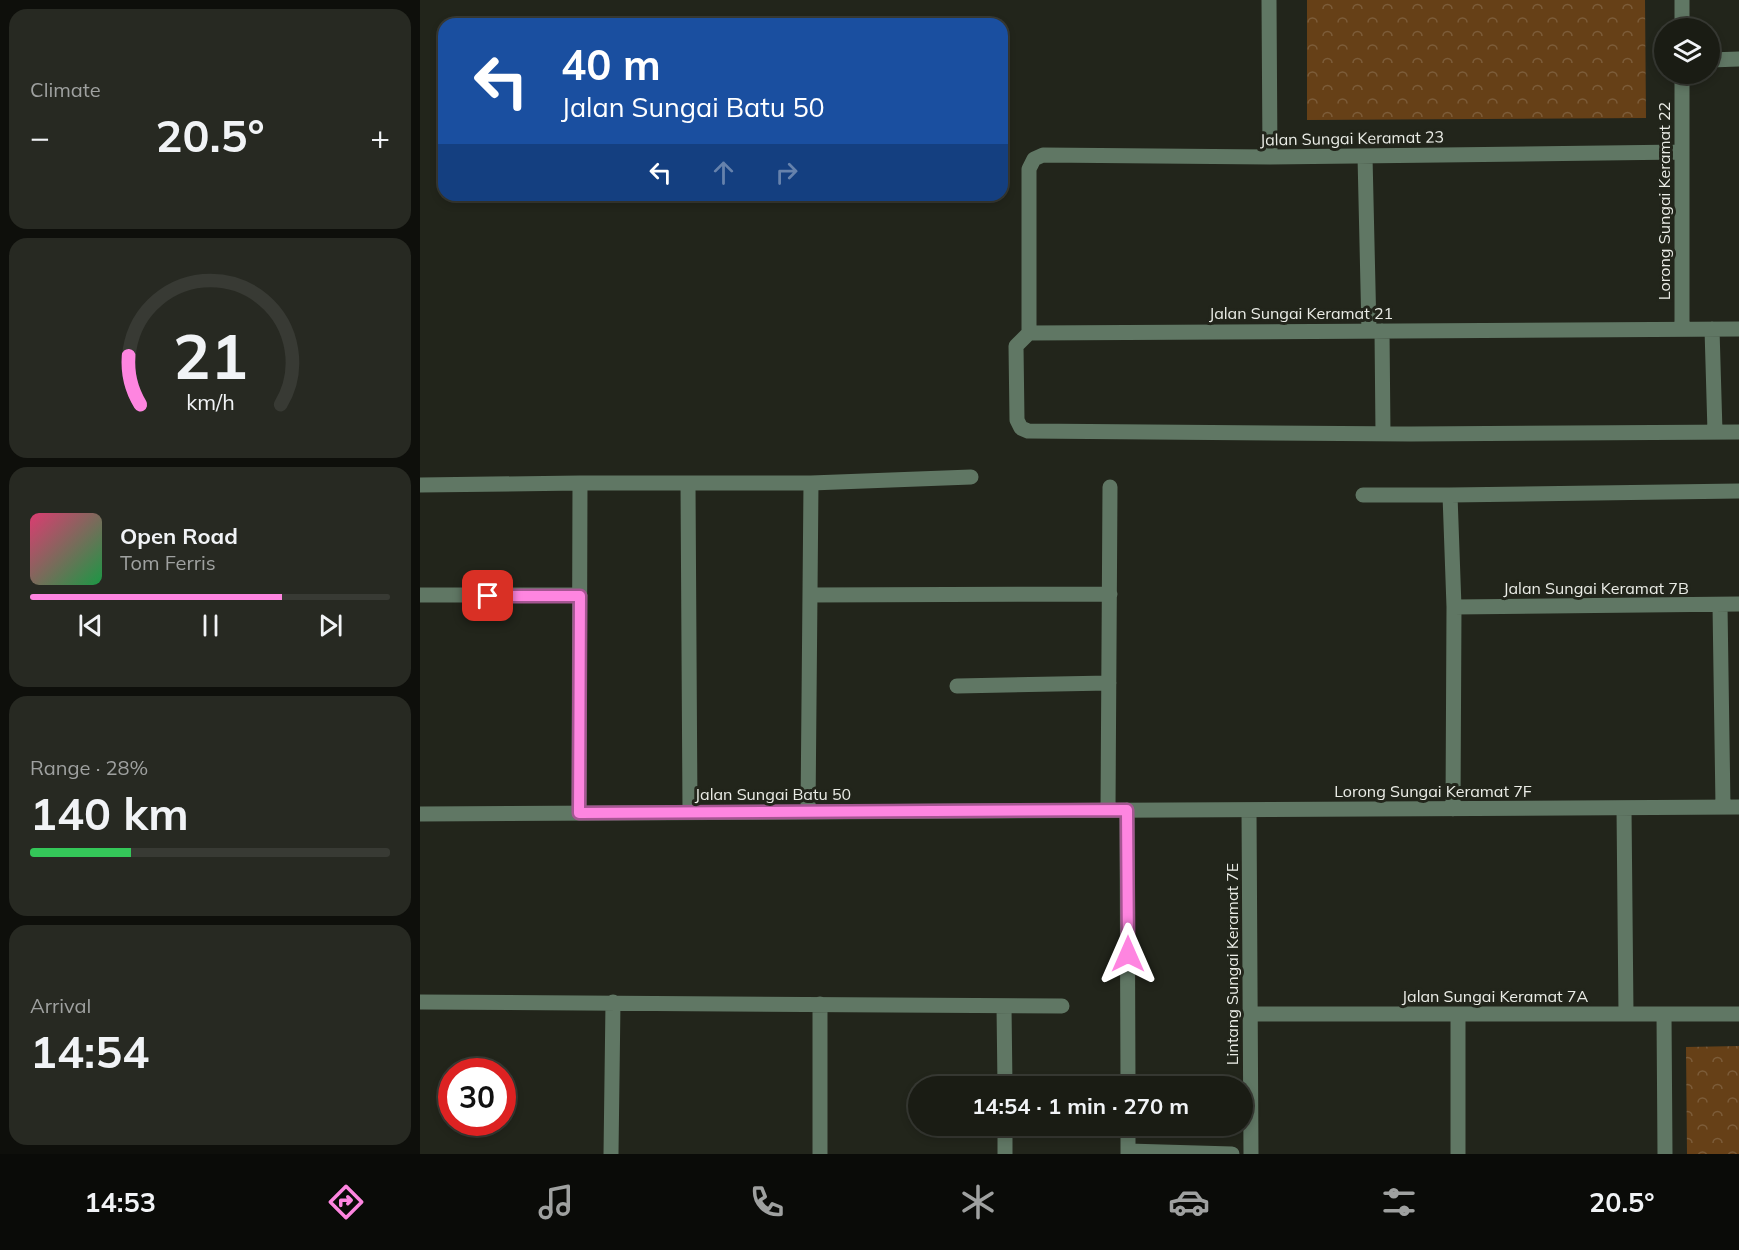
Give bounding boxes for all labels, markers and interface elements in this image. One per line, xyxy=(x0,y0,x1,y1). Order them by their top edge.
map controls xyxy=(1654,18,1720,84)
button: layers xyxy=(1654,18,1720,84)
text: 40 m xyxy=(561,38,661,91)
icon: left xyxy=(462,42,540,120)
text: Climate xyxy=(30,77,101,102)
text: Jalan Sungai Batu 50 xyxy=(561,90,825,124)
street label: Lorong Sungai Keramat 22 xyxy=(1654,102,1674,300)
text: 20.5° xyxy=(155,107,265,163)
text: − xyxy=(30,116,50,157)
text: + xyxy=(370,116,390,157)
street label: Jalan Sungai Keramat 23 xyxy=(1260,126,1444,150)
icon: left xyxy=(644,156,677,189)
icon: ahead xyxy=(707,156,740,189)
icon: right xyxy=(770,156,803,189)
street label: Jalan Sungai Keramat 21 xyxy=(1209,303,1393,323)
text: 21 xyxy=(173,316,247,395)
text: km/h xyxy=(186,388,234,415)
text: Open Road xyxy=(120,522,238,550)
text: Tom Ferris xyxy=(120,550,216,575)
pin xyxy=(462,570,513,621)
street label: Jalan Sungai Keramat 7B xyxy=(1503,578,1689,598)
icon: arrive xyxy=(471,579,504,612)
icon: previous xyxy=(74,609,107,642)
icon: pause xyxy=(194,609,227,642)
icon: next xyxy=(314,609,347,642)
text: Range · 28% xyxy=(30,755,148,780)
street label: Lorong Sungai Keramat 7F xyxy=(1334,781,1532,801)
street label: Jalan Sungai Batu 50 xyxy=(695,784,851,804)
text: 140 km xyxy=(30,785,189,841)
street label: Lintang Sungai Keramat 7E xyxy=(1222,863,1242,1065)
position arrow xyxy=(1096,922,1160,986)
street label: Jalan Sungai Keramat 7A xyxy=(1402,986,1588,1006)
text: Arrival xyxy=(30,993,91,1018)
text: 14:54 xyxy=(30,1023,149,1079)
speed limit sign: 30 xyxy=(438,1058,516,1136)
text: 14:54 · 1 min · 270 m xyxy=(972,1092,1189,1120)
icon: directions xyxy=(325,1181,367,1223)
icon: music xyxy=(535,1181,577,1223)
icon: phone xyxy=(746,1181,788,1223)
icon: climate xyxy=(957,1181,999,1223)
icon: car xyxy=(1168,1181,1210,1223)
icon: filters xyxy=(1378,1181,1420,1223)
text: 14:53 xyxy=(84,1185,156,1219)
text: 20.5° xyxy=(1589,1185,1655,1219)

